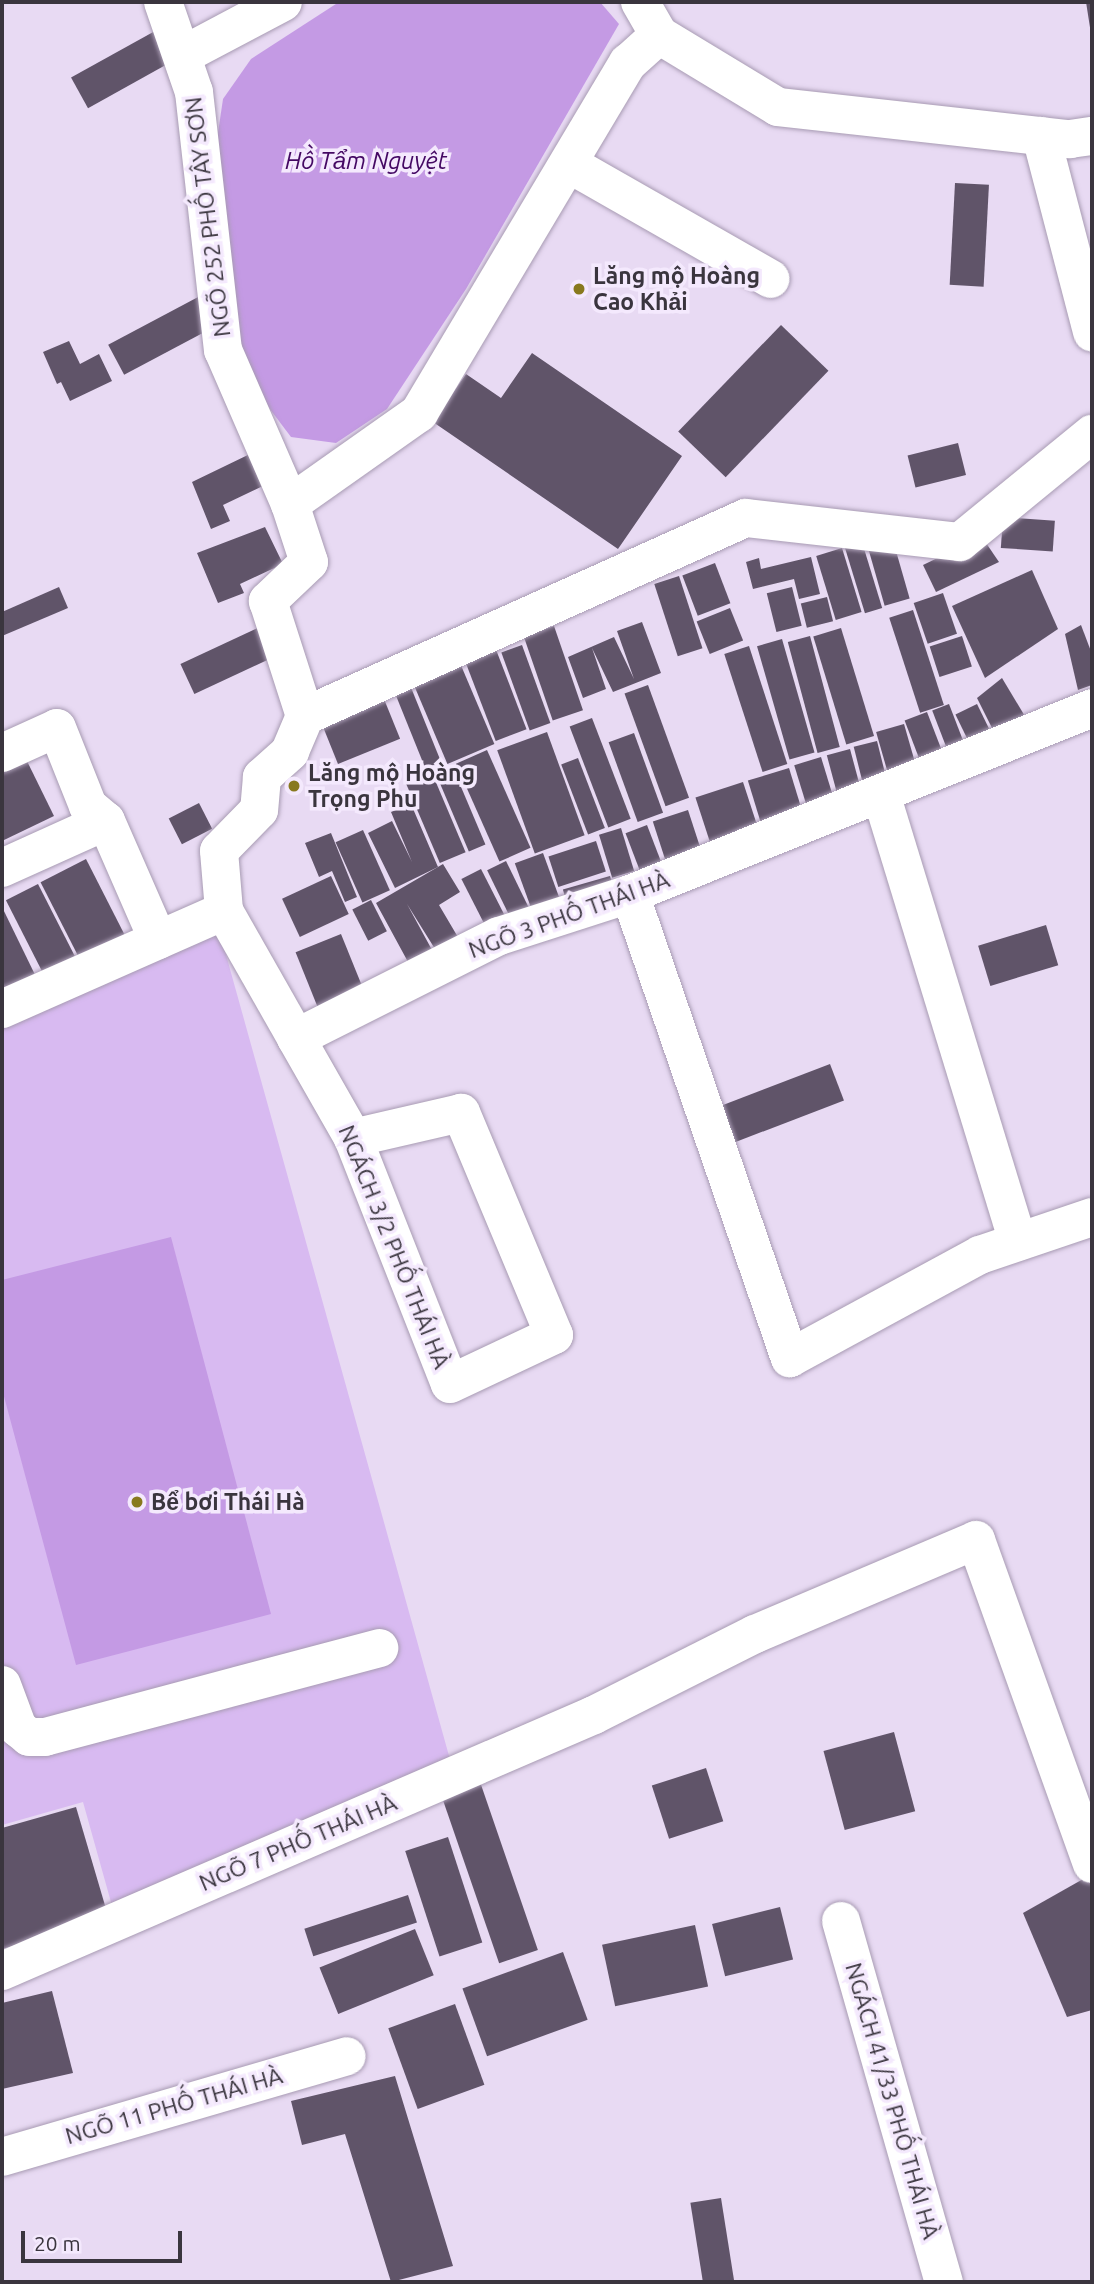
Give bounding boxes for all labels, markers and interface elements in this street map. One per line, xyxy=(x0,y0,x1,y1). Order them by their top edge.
street label: NGÕ 252 PHỐ TÂY SƠN xyxy=(180,95,236,339)
water label: Hồ Tẩm Nguyệt xyxy=(285,147,447,175)
place label: Lăng mộ Hoàng Cao Khải xyxy=(593,262,760,316)
marker: Lăng mộ Hoàng Cao Khải xyxy=(571,281,587,297)
place label: Lăng mộ Hoàng Trọng Phu xyxy=(308,759,475,813)
marker: Lăng mộ Hoàng Trọng Phu xyxy=(286,778,302,794)
street label: NGÕ 3 PHỐ THÁI HÀ xyxy=(465,866,673,964)
street label: NGÁCH 3/2 PHỐ THÁI HÀ xyxy=(332,1121,456,1373)
place label: Bể bơi Thái Hà xyxy=(151,1488,305,1516)
marker: Bể bơi Thái Hà xyxy=(129,1494,145,1510)
street label: NGÕ 7 PHỐ THÁI HÀ xyxy=(195,1789,401,1897)
street label: NGÁCH 41/33 PHỐ THÁI HÀ xyxy=(839,1960,945,2242)
street label: NGÕ 11 PHỐ THÁI HÀ xyxy=(62,2062,286,2150)
scale bar xyxy=(24,2218,186,2262)
text: 20 m xyxy=(34,2231,81,2255)

